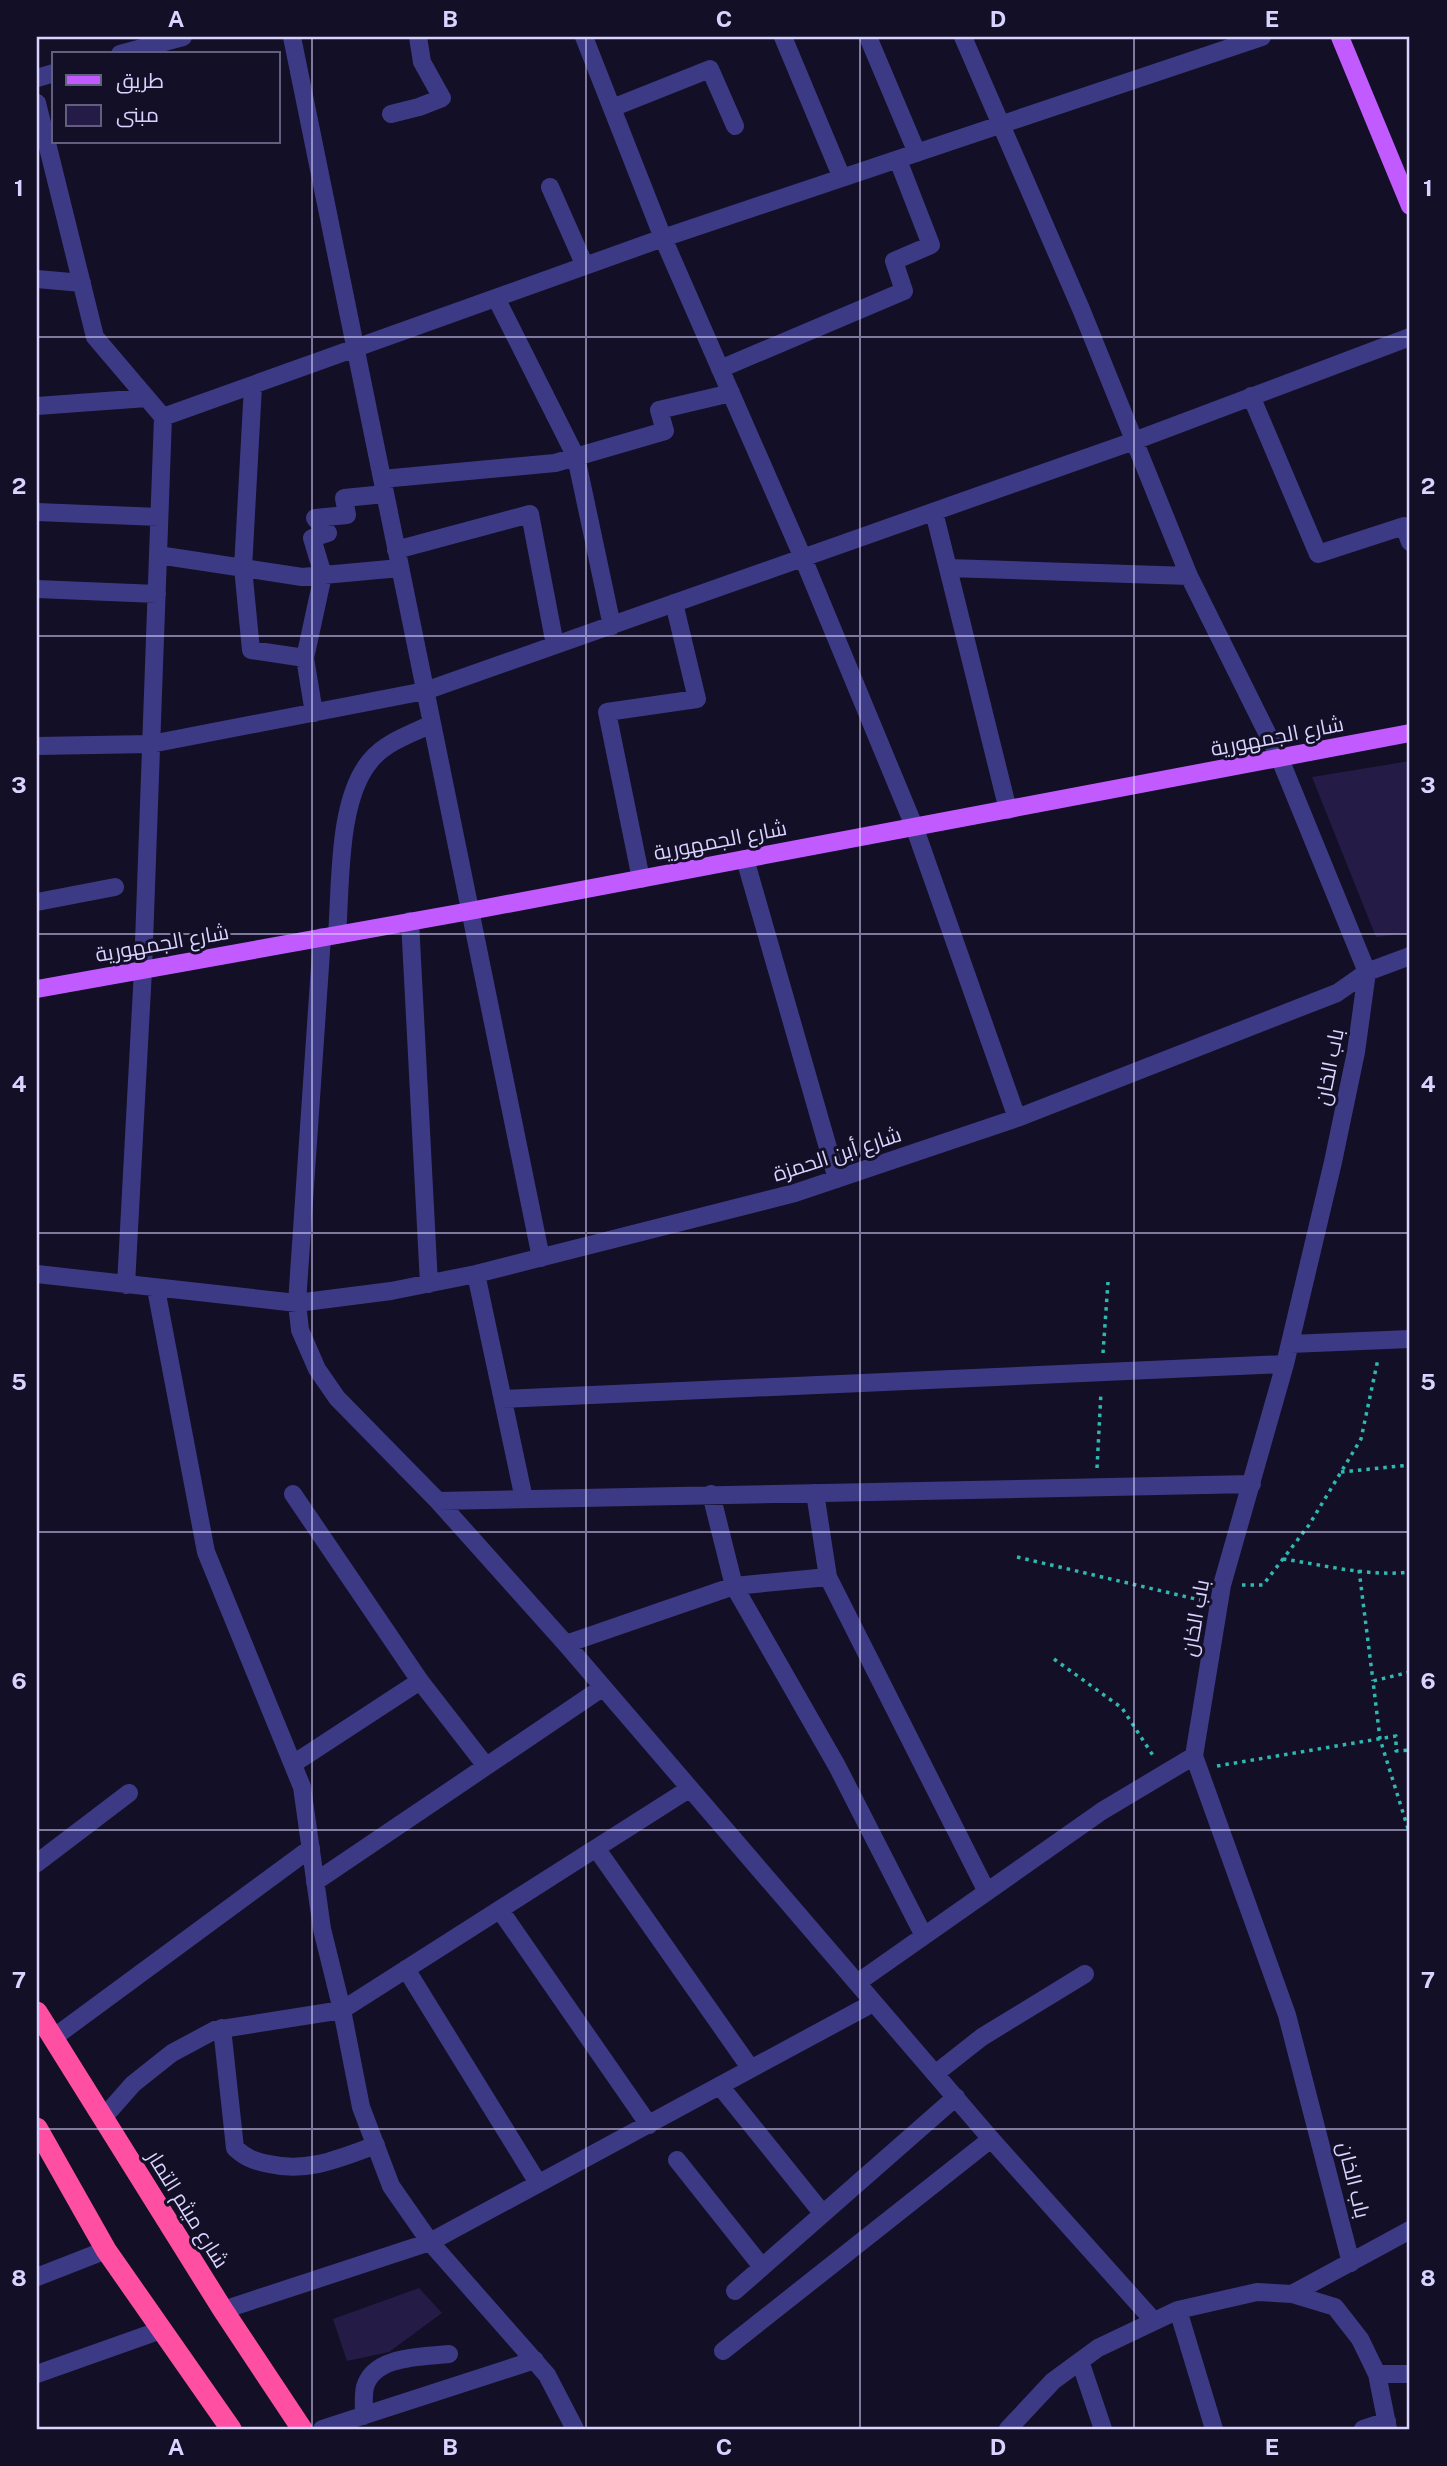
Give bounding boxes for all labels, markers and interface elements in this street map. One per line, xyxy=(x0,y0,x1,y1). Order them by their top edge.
text: A xyxy=(168,5,185,32)
text: B xyxy=(442,5,458,32)
text: C xyxy=(716,5,732,32)
text: D xyxy=(990,5,1006,32)
text: E xyxy=(1265,5,1279,32)
legend xyxy=(52,52,280,144)
text: طريق xyxy=(116,68,164,94)
text: مبنى xyxy=(116,102,159,128)
text: 1 xyxy=(14,174,24,201)
text: 1 xyxy=(1423,174,1433,201)
text: 2 xyxy=(12,472,26,499)
text: 2 xyxy=(1421,472,1435,499)
street label: شارع الجمهورية xyxy=(1208,711,1346,763)
text: 3 xyxy=(11,771,27,798)
text: 3 xyxy=(1420,771,1436,798)
street label: شارع الجمهورية xyxy=(651,815,789,867)
street label: شارع الجمهورية xyxy=(93,919,231,969)
street label: باب الخان xyxy=(1309,1026,1350,1108)
text: 4 xyxy=(11,1070,27,1097)
text: 4 xyxy=(1420,1070,1436,1097)
street label: شارع أبن الحمزة xyxy=(770,1121,905,1188)
text: 5 xyxy=(11,1368,27,1395)
text: 5 xyxy=(1420,1368,1436,1395)
street label: باب الخان xyxy=(1176,1578,1215,1659)
text: 6 xyxy=(11,1667,27,1694)
text: 6 xyxy=(1420,1667,1436,1694)
text: 7 xyxy=(12,1966,26,1993)
text: 7 xyxy=(1421,1966,1435,1993)
street label: باب الخان xyxy=(1331,2139,1376,2221)
street label: شارع ميثم التمار xyxy=(140,2145,234,2274)
text: 8 xyxy=(11,2264,27,2291)
text: 8 xyxy=(1420,2264,1436,2291)
text: A xyxy=(168,2433,185,2460)
text: B xyxy=(442,2433,458,2460)
text: C xyxy=(716,2433,732,2460)
text: D xyxy=(990,2433,1006,2460)
text: E xyxy=(1265,2433,1279,2460)

